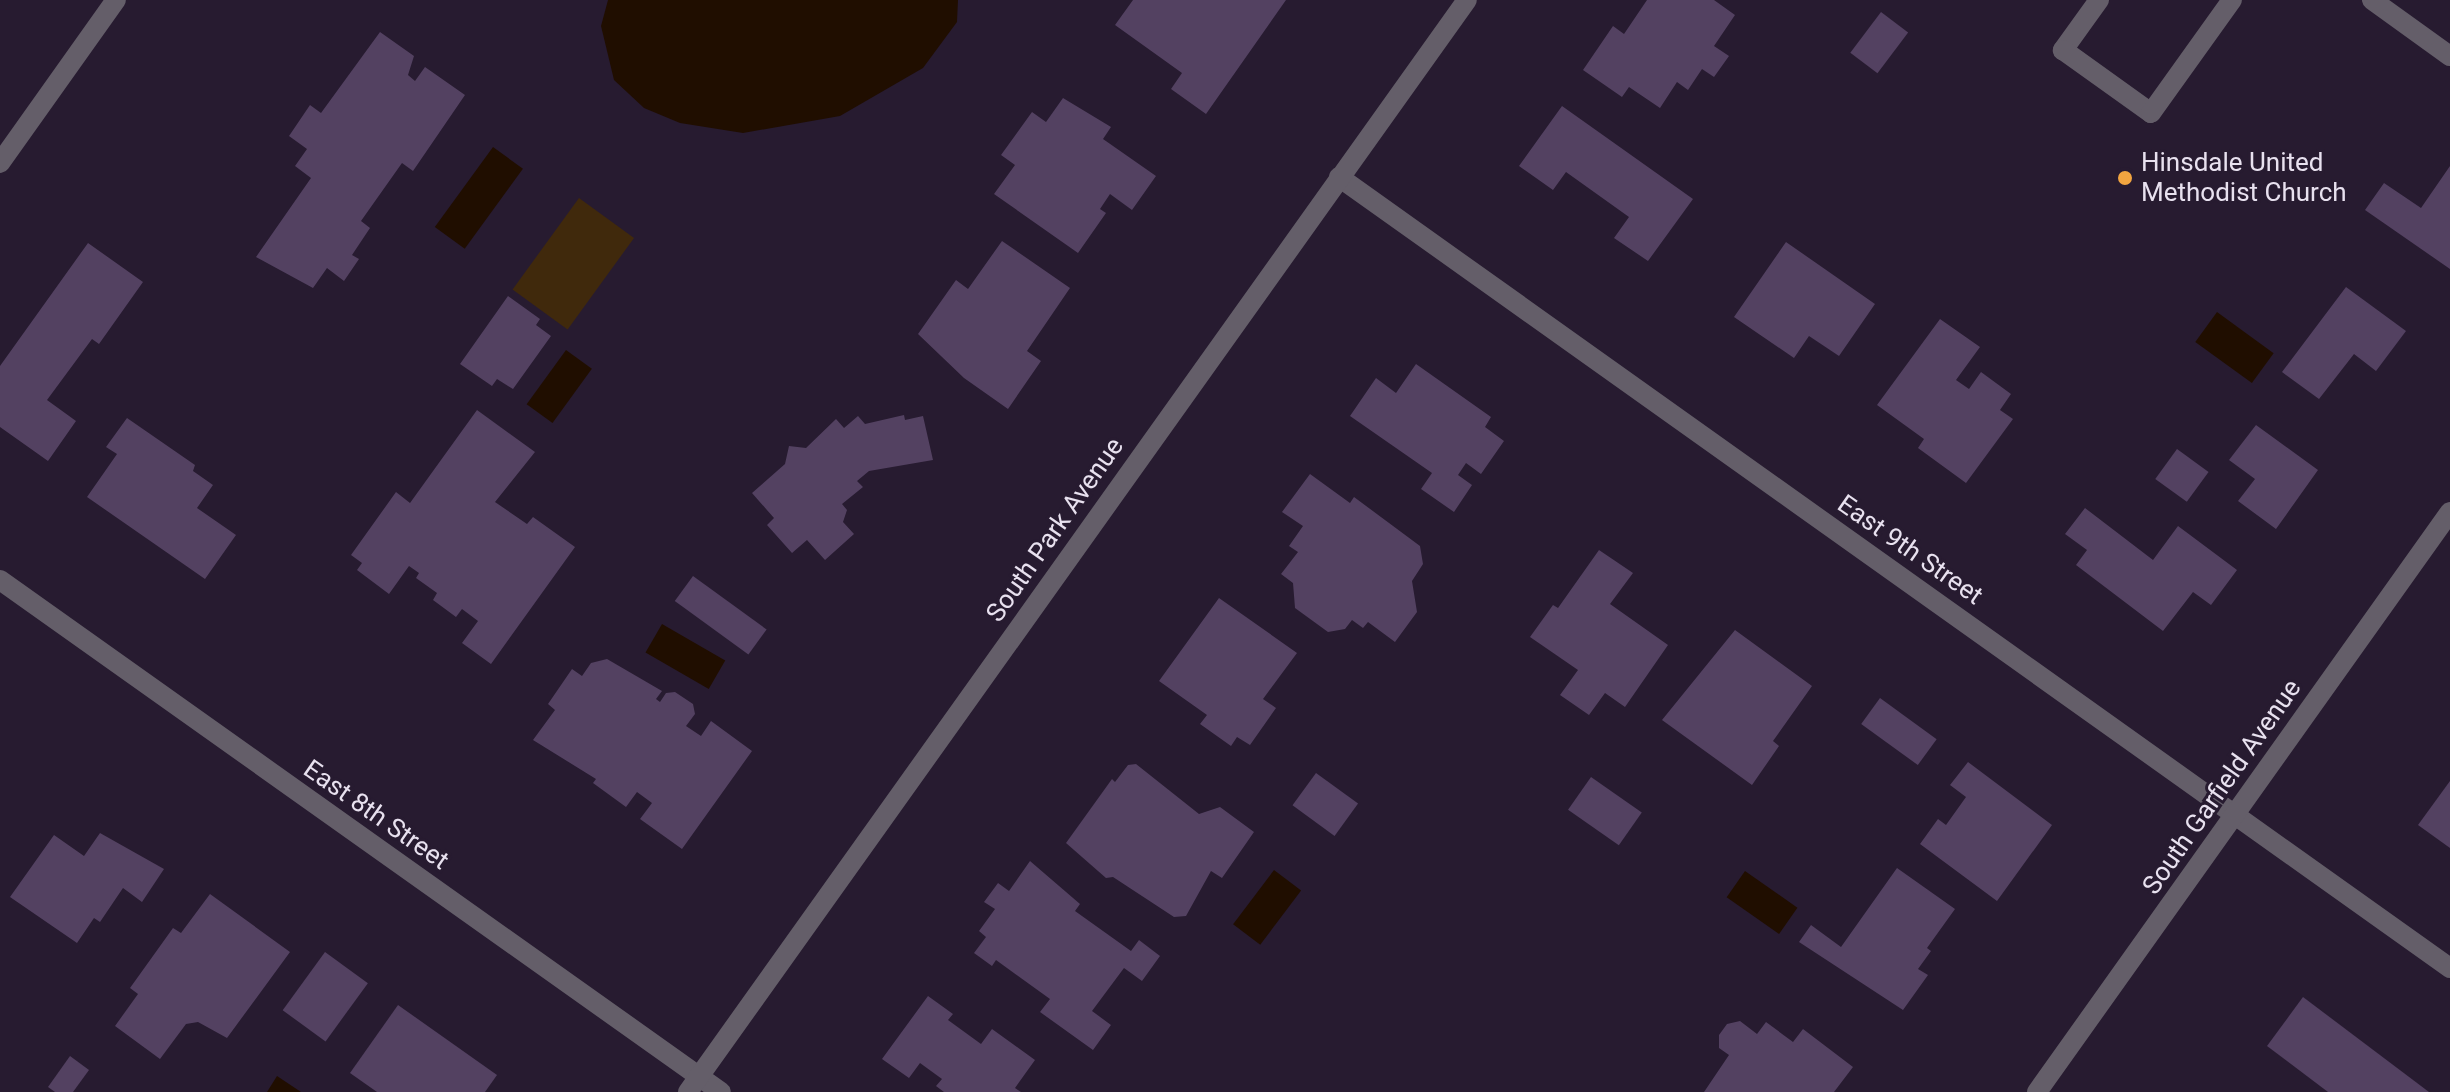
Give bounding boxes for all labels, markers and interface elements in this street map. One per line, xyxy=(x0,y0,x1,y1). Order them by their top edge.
place label: Hinsdale United Methodist Church xyxy=(2141,147,2347,208)
marker: Hinsdale United Methodist Church xyxy=(2116,169,2134,187)
street label: South Park Avenue xyxy=(980,432,1130,628)
street label: East 9th Street xyxy=(1832,489,1988,611)
street label: South Garfield Avenue xyxy=(2136,674,2308,900)
street label: East 8th Street xyxy=(298,754,454,876)

